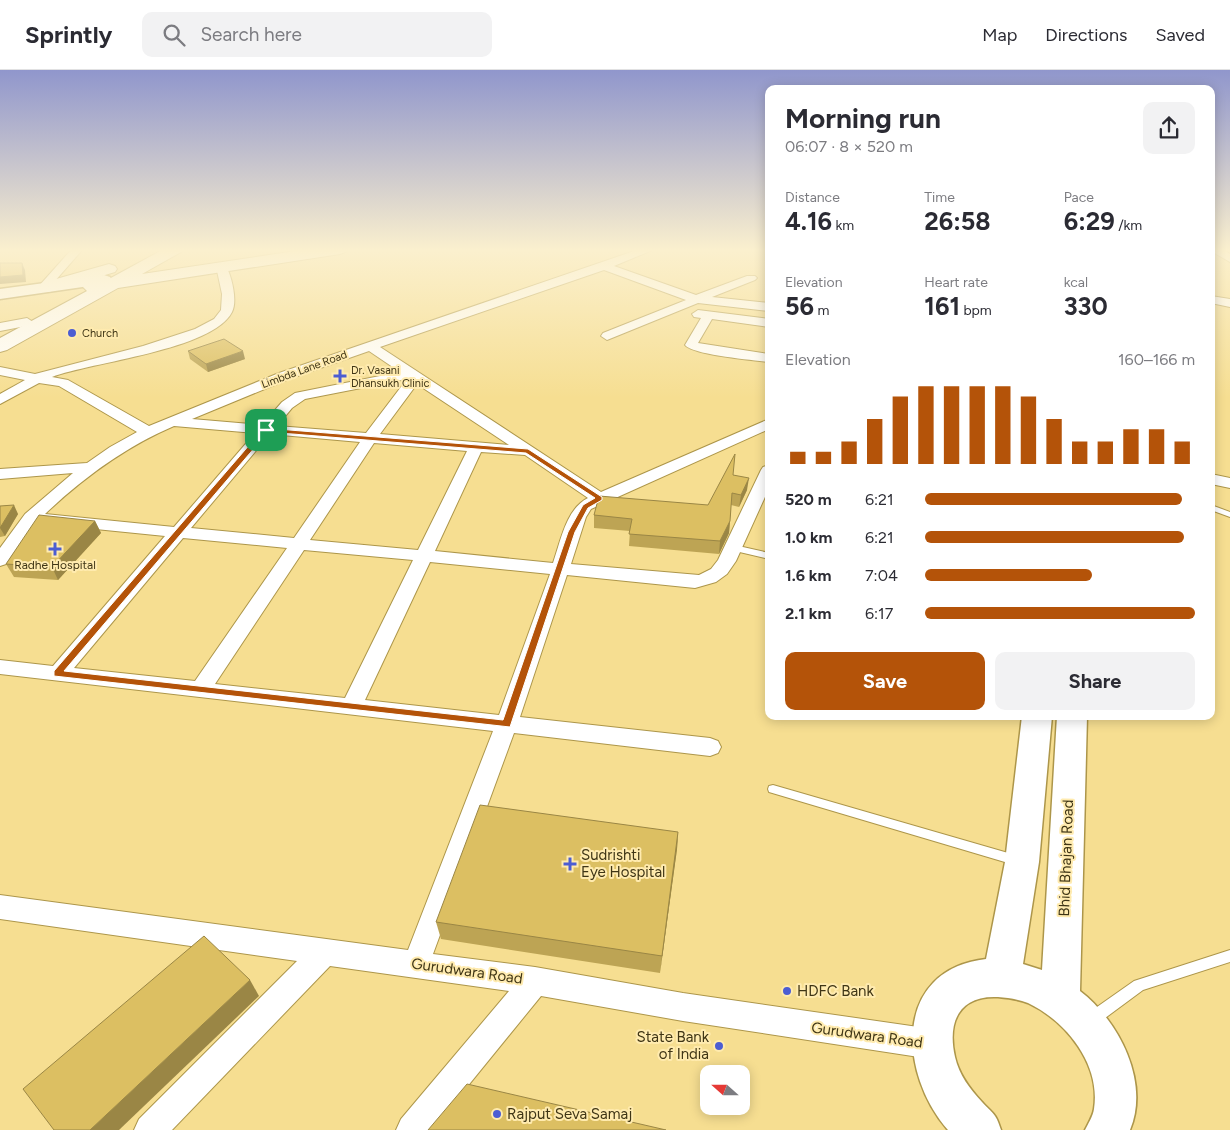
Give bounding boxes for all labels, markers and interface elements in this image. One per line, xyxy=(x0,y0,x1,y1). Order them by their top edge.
search box xyxy=(142,12,492,57)
text: Sprintly xyxy=(25,20,112,49)
icon: search xyxy=(160,21,188,49)
text: Search here xyxy=(200,23,302,46)
text: Map xyxy=(982,24,1017,46)
text: Directions xyxy=(1045,24,1127,46)
text: Saved xyxy=(1155,24,1205,46)
text: Morning run xyxy=(785,101,941,135)
button: share xyxy=(1143,102,1195,154)
text: 06:07 · 8 × 520 m xyxy=(785,137,913,156)
text: Distance xyxy=(785,189,840,206)
text: Time xyxy=(924,189,955,206)
text: Pace xyxy=(1064,189,1094,206)
text: 4.16 xyxy=(785,206,832,236)
text: 26:58 xyxy=(924,206,991,236)
text: 6:29 xyxy=(1064,206,1115,236)
text: km xyxy=(832,217,854,234)
text: /km xyxy=(1115,217,1142,234)
text: Elevation xyxy=(785,274,843,291)
text: Heart rate xyxy=(924,274,988,291)
text: kcal xyxy=(1064,274,1088,291)
text: 56 xyxy=(785,291,814,321)
text: 161 xyxy=(924,291,960,321)
text: 330 xyxy=(1064,291,1108,321)
text: m xyxy=(814,302,829,319)
text: bpm xyxy=(960,302,992,319)
marker: Church xyxy=(66,327,78,339)
place label: Church xyxy=(82,327,118,340)
street label: Limbda Lane Road xyxy=(259,348,349,391)
text: Elevation xyxy=(785,350,851,369)
text: 160–166 m xyxy=(1118,350,1195,369)
place label: Dr. Vasani Dhansukh Clinic xyxy=(351,364,430,390)
marker: Dr. Vasani Dhansukh Clinic xyxy=(333,369,347,383)
pin xyxy=(245,409,287,451)
icon: arrive xyxy=(252,416,280,444)
text: 520 m xyxy=(785,490,832,509)
text: 6:21 xyxy=(865,490,894,509)
text: 1.0 km xyxy=(785,528,832,547)
text: 6:21 xyxy=(865,528,894,547)
marker: Radhe Hospital xyxy=(48,542,62,556)
place label: Radhe Hospital xyxy=(14,558,96,572)
text: 1.6 km xyxy=(785,566,831,585)
text: 7:04 xyxy=(865,566,898,585)
text: 2.1 km xyxy=(785,604,831,623)
text: 6:17 xyxy=(865,604,893,623)
button: Save xyxy=(785,652,985,710)
button: Share xyxy=(995,652,1195,710)
street label: Bhid Bhajan Road xyxy=(1055,799,1077,917)
place label: Sudrishti Eye Hospital xyxy=(581,846,665,881)
marker: Sudrishti Eye Hospital xyxy=(563,857,577,871)
street label: Gurudwara Road xyxy=(410,954,524,988)
place label: HDFC Bank xyxy=(797,982,874,1000)
marker: HDFC Bank xyxy=(781,985,793,997)
street label: Gurudwara Road xyxy=(810,1018,924,1052)
place label: State Bank of India xyxy=(637,1028,710,1063)
marker: State Bank of India xyxy=(713,1040,725,1052)
north arrow xyxy=(700,1065,750,1115)
map controls xyxy=(700,1065,750,1115)
place label: Rajput Seva Samaj xyxy=(507,1105,632,1123)
marker: Rajput Seva Samaj xyxy=(491,1108,503,1120)

